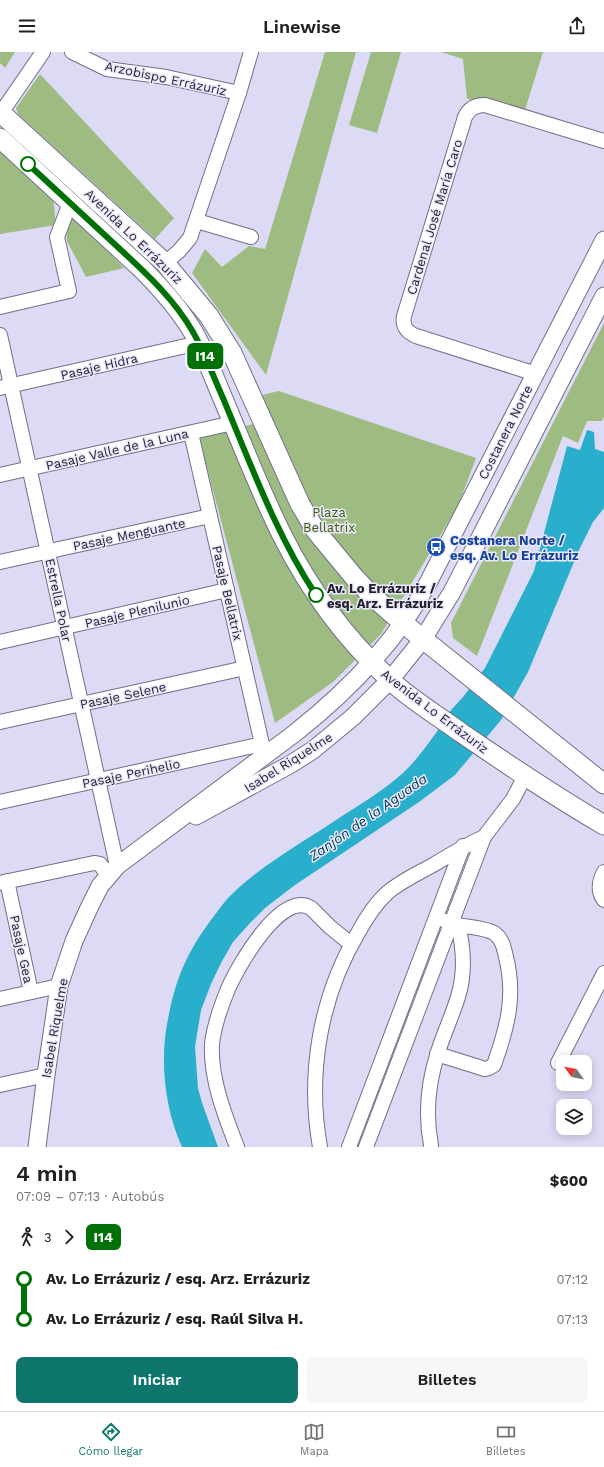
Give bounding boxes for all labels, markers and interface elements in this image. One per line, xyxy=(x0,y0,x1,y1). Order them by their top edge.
icon: menu xyxy=(16,15,38,37)
icon: share xyxy=(566,15,588,37)
text: Linewise xyxy=(263,16,341,37)
street label: Arzobispo Errázuriz xyxy=(104,58,228,99)
street label: Cardenal José María Caro xyxy=(404,137,465,297)
unlabelled marker xyxy=(20,156,36,172)
street label: Avenida Lo Errázuriz xyxy=(82,186,186,287)
line badge: I14 xyxy=(182,343,228,369)
text: I14 xyxy=(195,348,215,364)
street label: Pasaje Hidra xyxy=(59,350,140,383)
street label: Costanera Norte xyxy=(475,383,536,482)
street label: Pasaje Valle de la Luna xyxy=(44,426,191,473)
park label: Plaza Bellatrix xyxy=(303,505,355,535)
street label: Pasaje Menguante xyxy=(71,515,187,554)
place label: Costanera Norte / esq. Av. Lo Errázuriz xyxy=(450,533,579,563)
bus stop icon: Costanera Norte / esq. Av. Lo Errázuriz xyxy=(425,536,447,558)
street label: Pasaje Bellatrix xyxy=(209,544,246,642)
street label: Estrella Polar xyxy=(42,557,75,643)
place label: Av. Lo Errázuriz / esq. Arz. Errázuriz xyxy=(327,581,443,611)
marker: Av. Lo Errázuriz / esq. Arz. Errázuriz xyxy=(308,587,324,603)
street label: Pasaje Plenilunio xyxy=(83,592,191,631)
street label: Avenida Lo Errázuriz xyxy=(378,666,491,757)
street label: Pasaje Selene xyxy=(79,679,168,712)
street label: Isabel Riquelme xyxy=(241,729,335,796)
street label: Pasaje Perihelio xyxy=(81,756,182,791)
water label: Zanjón de la Aguada xyxy=(305,770,430,864)
street label: Pasaje Gea xyxy=(7,914,36,985)
street label: Isabel Riquelme xyxy=(38,977,71,1079)
north arrow xyxy=(556,1055,592,1091)
map controls xyxy=(556,1055,592,1135)
button: layers xyxy=(556,1099,592,1135)
text: 4 min xyxy=(16,1161,77,1186)
text: $600 xyxy=(550,1172,588,1190)
text: 07:09 – 07:13 · Autobús xyxy=(16,1189,164,1204)
icon: walk xyxy=(16,1226,38,1248)
icon: forward xyxy=(58,1226,80,1248)
text: I14 xyxy=(94,1229,113,1245)
text: 3 xyxy=(44,1230,52,1245)
text: Av. Lo Errázuriz / esq. Arz. Errázuriz xyxy=(46,1270,310,1288)
text: 07:12 xyxy=(556,1272,588,1287)
text: Av. Lo Errázuriz / esq. Raúl Silva H. xyxy=(46,1310,303,1328)
text: 07:13 xyxy=(556,1312,588,1327)
button: Iniciar xyxy=(16,1357,298,1403)
button: Billetes xyxy=(306,1357,588,1403)
tab: Cómo llegar xyxy=(78,1421,143,1458)
tab: Mapa xyxy=(300,1421,329,1458)
tab: Billetes xyxy=(486,1421,526,1458)

